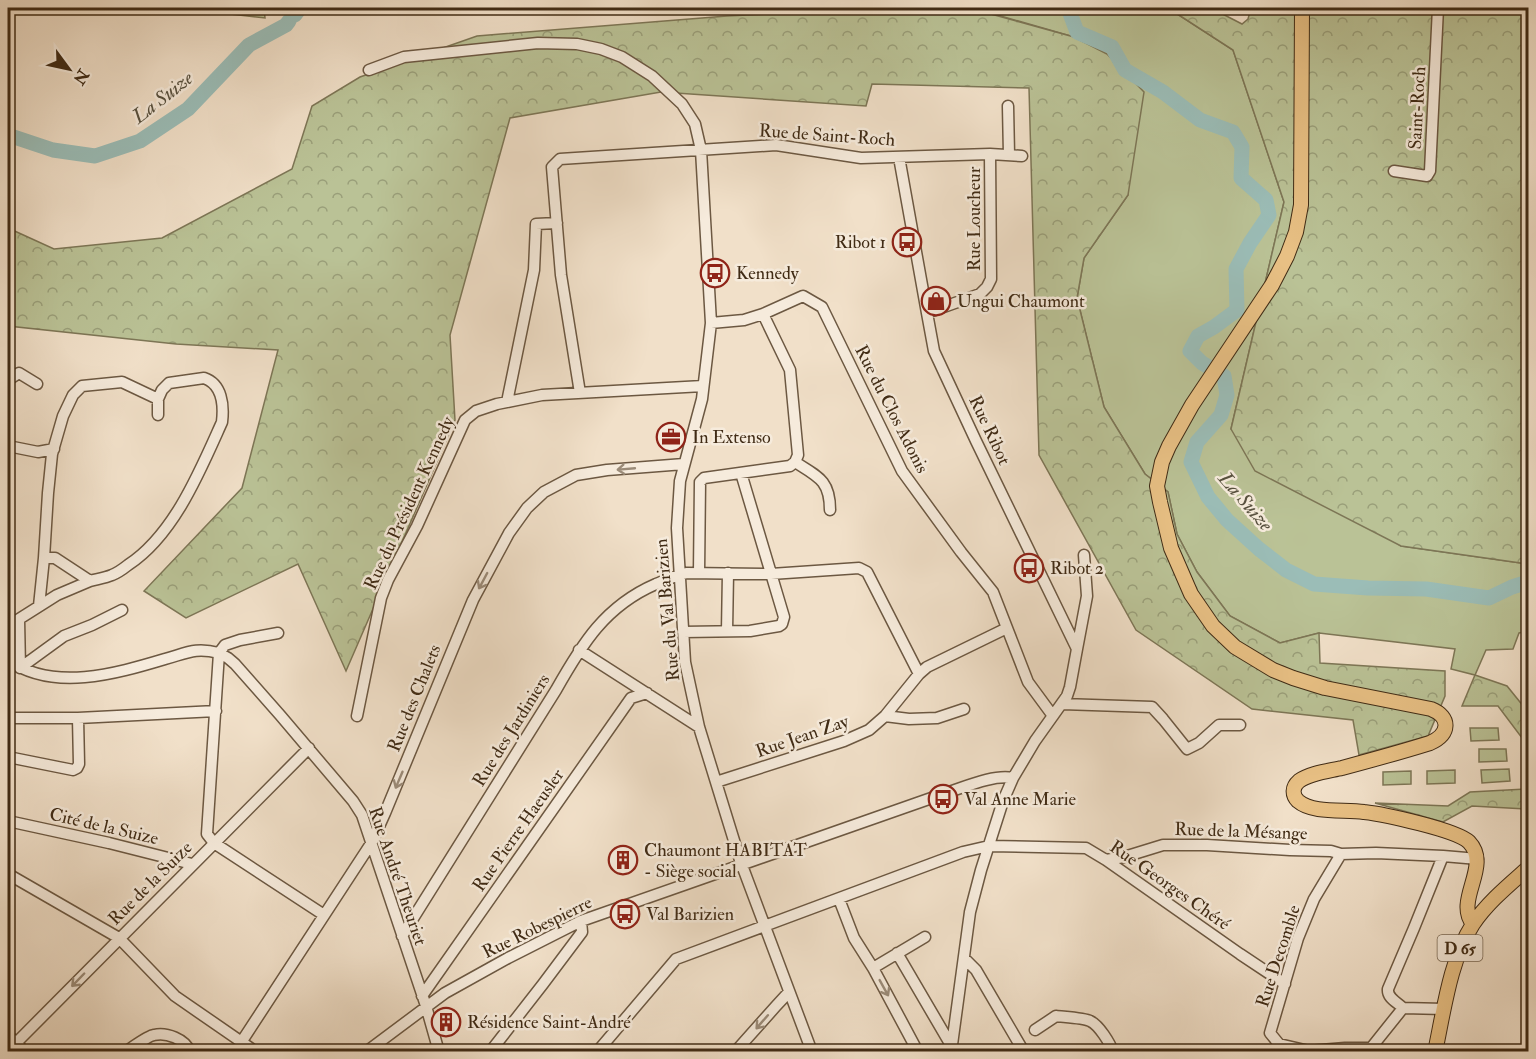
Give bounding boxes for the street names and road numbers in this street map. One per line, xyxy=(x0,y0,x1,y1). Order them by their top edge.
street label: Saint-Roch xyxy=(1404,65,1431,150)
street label: Rue de Saint-Roch xyxy=(758,119,896,152)
street label: Rue Loucheur xyxy=(963,166,986,271)
street label: Rue du Clos Adonis xyxy=(849,341,934,477)
street label: Rue Ribot xyxy=(963,392,1016,469)
street label: Rue du Président Kennedy xyxy=(359,412,460,594)
street label: Rue du Val Barizien xyxy=(650,538,685,682)
street label: Rue des Chalets xyxy=(382,641,446,755)
street label: Rue des Jardiniers xyxy=(468,670,555,791)
street label: Rue Jean Zay xyxy=(753,709,853,763)
street label: Rue Pierre Haeusler xyxy=(468,764,569,896)
street label: Cité de la Suize xyxy=(47,803,161,850)
street label: Rue André Theuriet xyxy=(363,804,432,949)
street label: Rue de la Mésange xyxy=(1174,818,1308,845)
street label: Rue Georges Chéré xyxy=(1105,835,1235,936)
street label: Rue de la Suize xyxy=(103,836,198,930)
street label: Rue Robespierre xyxy=(479,891,596,964)
street label: Rue Decomble xyxy=(1251,902,1306,1010)
road number: D 65 xyxy=(1438,935,1482,961)

